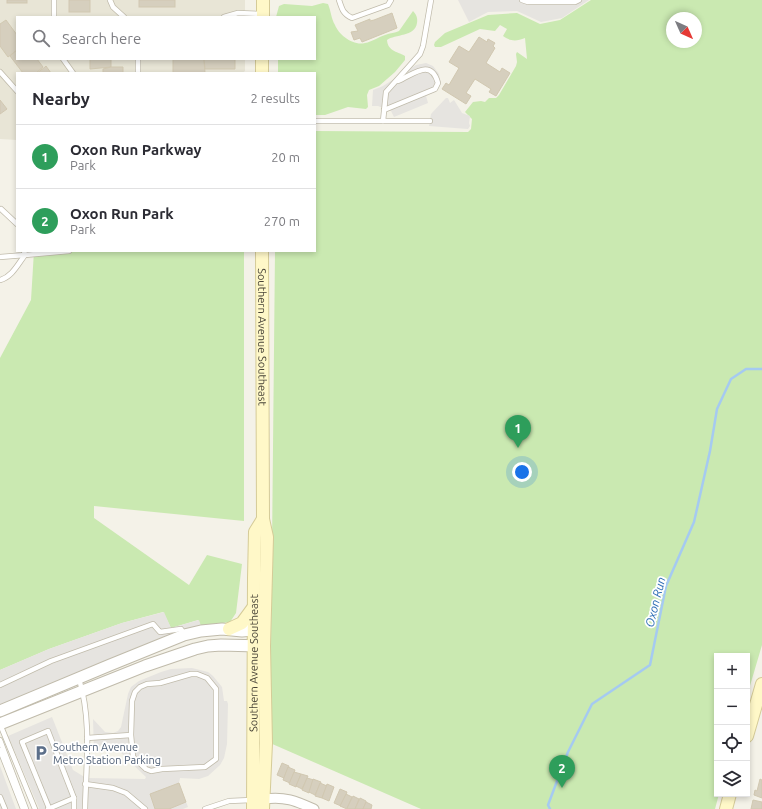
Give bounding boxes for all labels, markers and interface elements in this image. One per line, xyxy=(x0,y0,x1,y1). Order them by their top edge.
north arrow xyxy=(666,12,702,48)
search box xyxy=(16,16,316,60)
icon: search xyxy=(30,27,52,49)
text: Search here xyxy=(62,30,141,47)
text: Nearby xyxy=(32,89,90,108)
text: 2 results xyxy=(250,91,300,105)
text: Oxon Run Parkway xyxy=(70,141,202,158)
text: 1 xyxy=(41,150,49,164)
text: 20 m xyxy=(271,150,300,164)
text: Park xyxy=(70,158,96,172)
text: Oxon Run Park xyxy=(70,205,174,222)
text: 2 xyxy=(41,214,49,228)
text: 270 m xyxy=(264,214,300,228)
text: Park xyxy=(70,222,96,236)
street label: Southern Avenue Southeast xyxy=(256,268,269,407)
pin: 1 xyxy=(505,415,531,448)
your location xyxy=(512,462,532,482)
water label: Oxon Run xyxy=(642,576,668,628)
street label: Southern Avenue Southeast xyxy=(247,593,260,732)
map controls xyxy=(714,653,750,797)
button: + xyxy=(714,653,750,689)
button: − xyxy=(714,689,750,725)
button: locate xyxy=(714,725,750,761)
place label: Southern Avenue Metro Station Parking xyxy=(53,741,161,766)
parking icon: Southern Avenue Metro Station Parking xyxy=(32,744,50,762)
pin: 2 xyxy=(549,755,575,788)
button: layers xyxy=(714,761,750,797)

